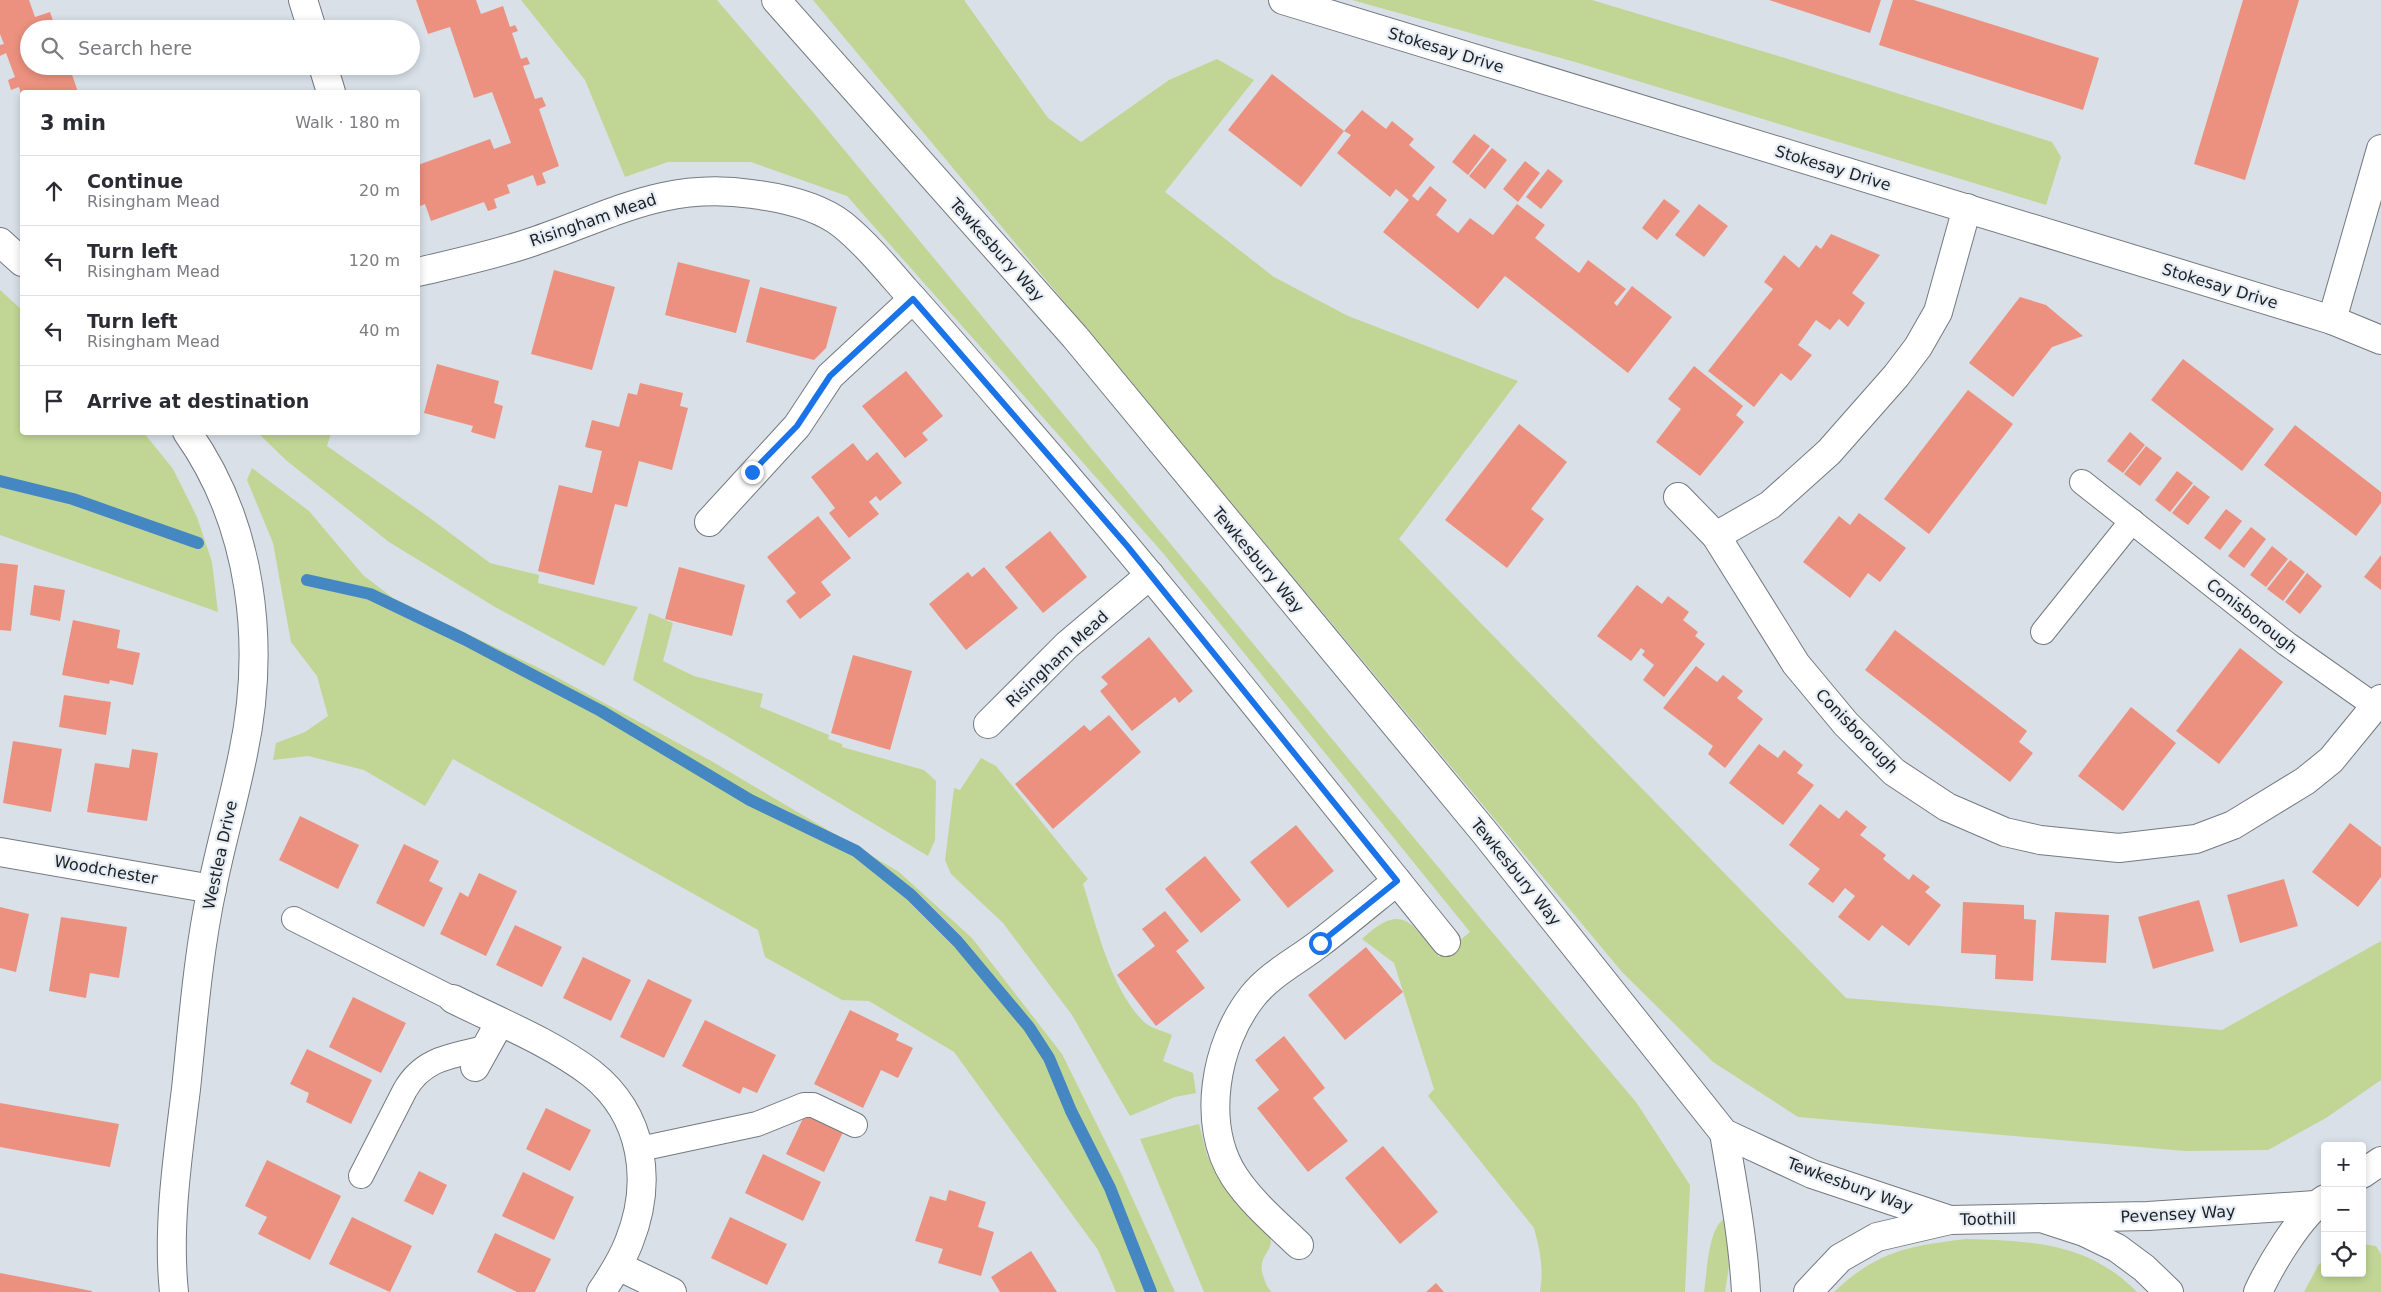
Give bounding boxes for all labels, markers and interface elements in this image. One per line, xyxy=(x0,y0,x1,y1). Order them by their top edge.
search box xyxy=(20,20,420,75)
street label: Stokesay Drive xyxy=(1386,23,1506,77)
icon: search xyxy=(38,34,66,62)
text: Search here xyxy=(78,37,192,59)
text: 3 min xyxy=(40,111,106,135)
text: Walk · 180 m xyxy=(295,113,400,132)
street label: Stokesay Drive xyxy=(1773,141,1893,195)
text: Continue xyxy=(87,170,183,192)
icon: ahead xyxy=(40,177,68,205)
text: 20 m xyxy=(359,181,400,200)
street label: Risingham Mead xyxy=(527,189,659,251)
text: Risingham Mead xyxy=(87,192,220,211)
street label: Tewkesbury Way xyxy=(945,194,1048,306)
text: Turn left xyxy=(87,240,178,262)
icon: left xyxy=(40,247,68,275)
text: 120 m xyxy=(349,251,400,270)
street label: Stokesay Drive xyxy=(2160,259,2280,313)
text: Risingham Mead xyxy=(87,262,220,281)
text: Turn left xyxy=(87,310,178,332)
icon: left xyxy=(40,317,68,345)
text: 40 m xyxy=(359,321,400,340)
text: Risingham Mead xyxy=(87,332,220,351)
icon: arrive xyxy=(40,387,68,415)
text: Arrive at destination xyxy=(87,390,309,412)
route end xyxy=(741,461,764,484)
street label: Tewkesbury Way xyxy=(1208,502,1308,617)
street label: Conisborough xyxy=(2203,575,2301,657)
street label: Risingham Mead xyxy=(1002,607,1112,711)
street label: Conisborough xyxy=(1812,685,1902,777)
street label: Westlea Drive xyxy=(199,799,241,911)
street label: Tewkesbury Way xyxy=(1466,814,1565,929)
street label: Woodchester xyxy=(53,852,159,888)
route start xyxy=(1309,932,1332,955)
map controls xyxy=(2321,1142,2366,1277)
button: + xyxy=(2321,1142,2366,1187)
street label: Tewkesbury Way xyxy=(1784,1153,1915,1217)
button: − xyxy=(2321,1187,2366,1232)
street label: Pevensey Way xyxy=(2120,1201,2236,1227)
street label: Toothill xyxy=(1959,1209,2016,1229)
button: locate xyxy=(2321,1232,2366,1277)

